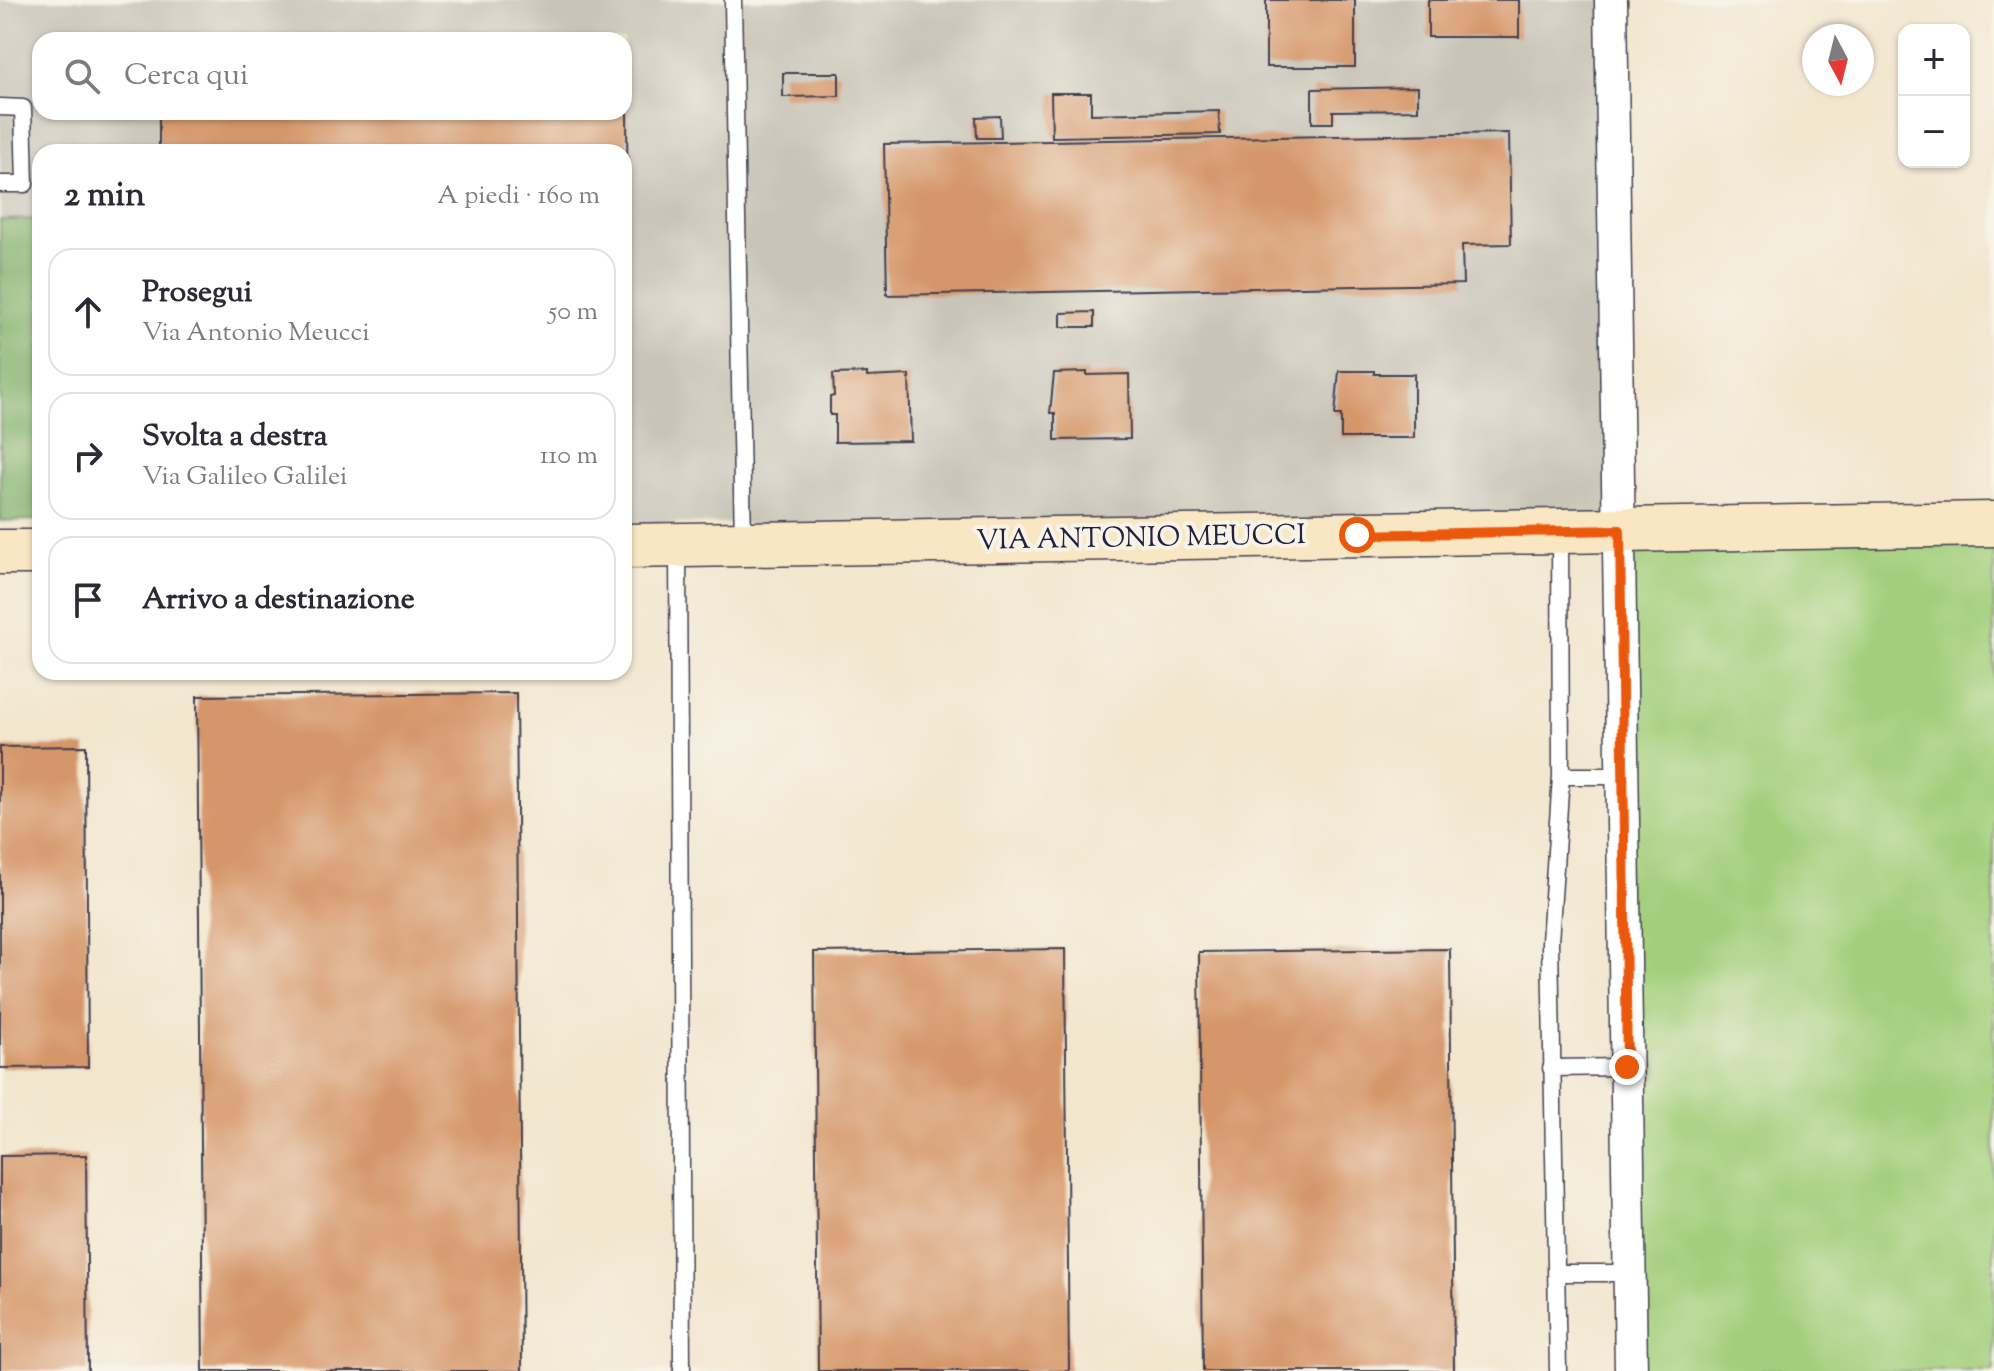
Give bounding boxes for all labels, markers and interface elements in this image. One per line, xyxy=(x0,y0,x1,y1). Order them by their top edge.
north arrow xyxy=(1802,24,1874,96)
map controls xyxy=(1898,24,1970,168)
button: + xyxy=(1898,24,1970,96)
search box xyxy=(32,32,632,120)
icon: search xyxy=(60,54,104,98)
text: Cerca qui xyxy=(124,55,249,98)
button: − xyxy=(1898,96,1970,168)
text: 2 min xyxy=(64,172,145,221)
text: A piedi · 160 m xyxy=(437,178,600,215)
text: Prosegui xyxy=(142,272,252,315)
icon: ahead xyxy=(66,290,110,334)
text: 50 m xyxy=(548,294,598,331)
text: Via Antonio Meucci xyxy=(142,315,370,352)
text: Svolta a destra xyxy=(142,416,328,459)
icon: right xyxy=(66,434,110,478)
text: 110 m xyxy=(540,438,598,475)
text: Via Galileo Galilei xyxy=(142,459,348,496)
street label: VIA ANTONIO MEUCCI xyxy=(976,516,1306,562)
route start xyxy=(1339,517,1375,553)
icon: arrive xyxy=(66,578,110,622)
text: Arrivo a destinazione xyxy=(142,579,415,622)
route end xyxy=(1609,1049,1645,1085)

